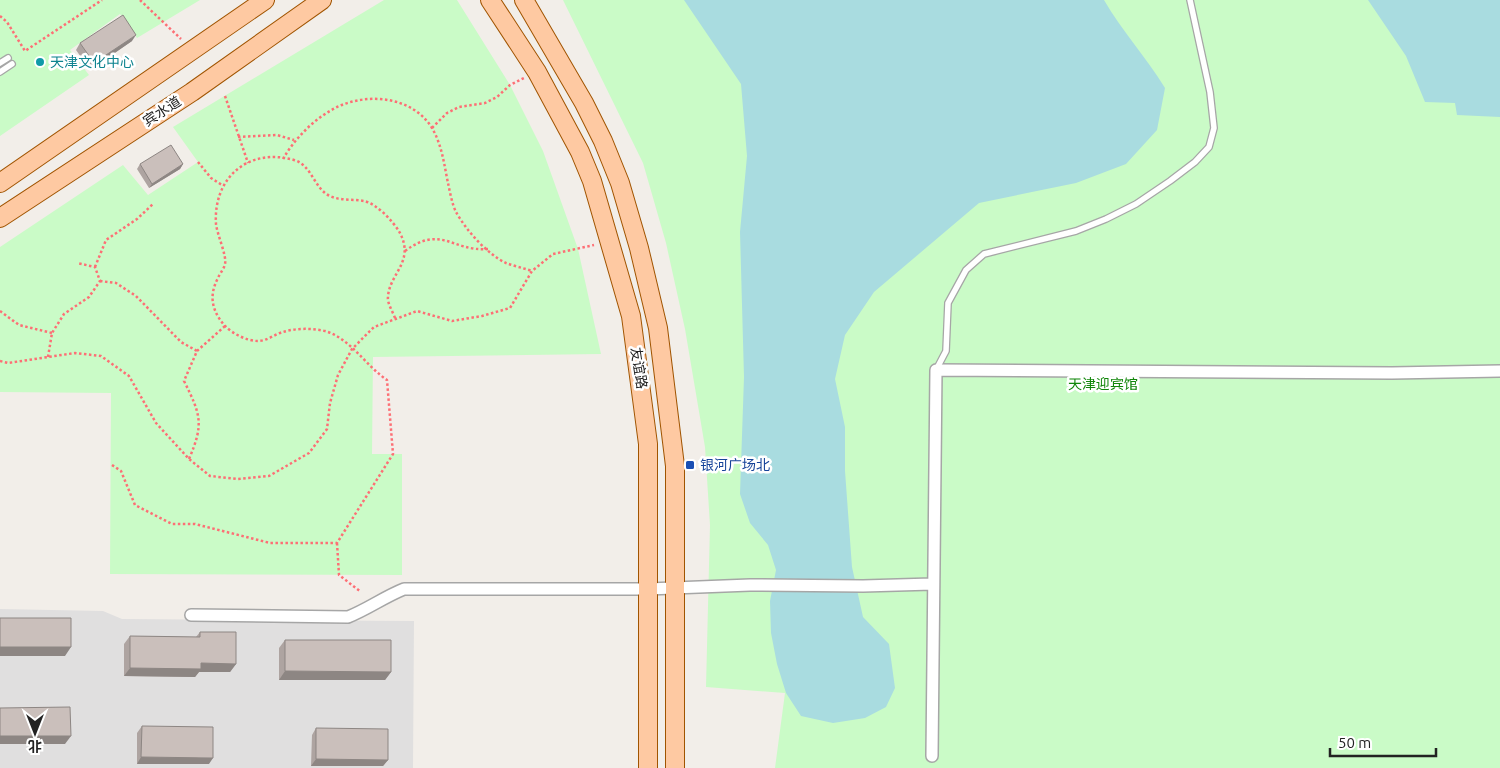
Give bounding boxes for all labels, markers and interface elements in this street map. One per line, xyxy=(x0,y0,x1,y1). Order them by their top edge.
place label: 天津文化中心 xyxy=(50,54,134,70)
marker: 天津文化中心 xyxy=(34,56,46,68)
street label: 宾水道 xyxy=(140,93,184,129)
street label: 友谊路 xyxy=(628,346,650,390)
park label: 天津迎宾馆 xyxy=(1068,376,1138,392)
place label: 银河广场北 xyxy=(700,457,770,473)
marker: 银河广场北 xyxy=(684,459,696,471)
north arrow xyxy=(10,708,60,758)
scale bar xyxy=(1330,726,1436,758)
text: 50 m xyxy=(1338,734,1371,751)
text: 北 xyxy=(28,738,42,754)

